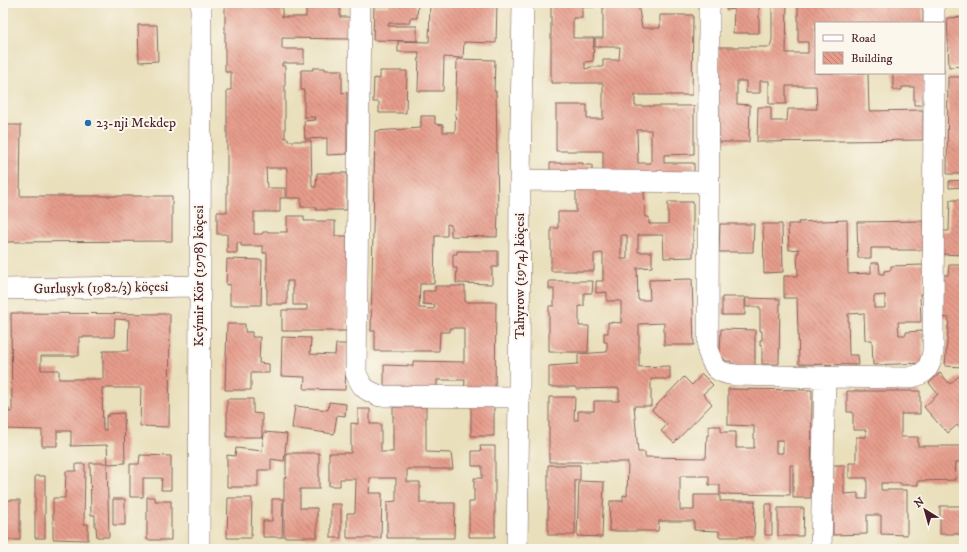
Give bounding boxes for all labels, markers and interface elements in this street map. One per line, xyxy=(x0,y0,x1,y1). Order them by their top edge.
legend xyxy=(815,22,945,74)
text: Road xyxy=(851,31,876,46)
text: Building xyxy=(851,51,892,66)
place label: 23-nji Mekdep xyxy=(96,114,176,132)
marker: 23-nji Mekdep xyxy=(83,118,93,128)
street label: Keýmir Kör (1978) köçesi xyxy=(190,205,208,347)
street label: Tahyrow (1974) köçesi xyxy=(511,212,529,339)
street label: Gurluşyk (1982/3) köçesi xyxy=(33,278,169,298)
north arrow xyxy=(905,490,945,530)
text: N xyxy=(912,495,927,511)

